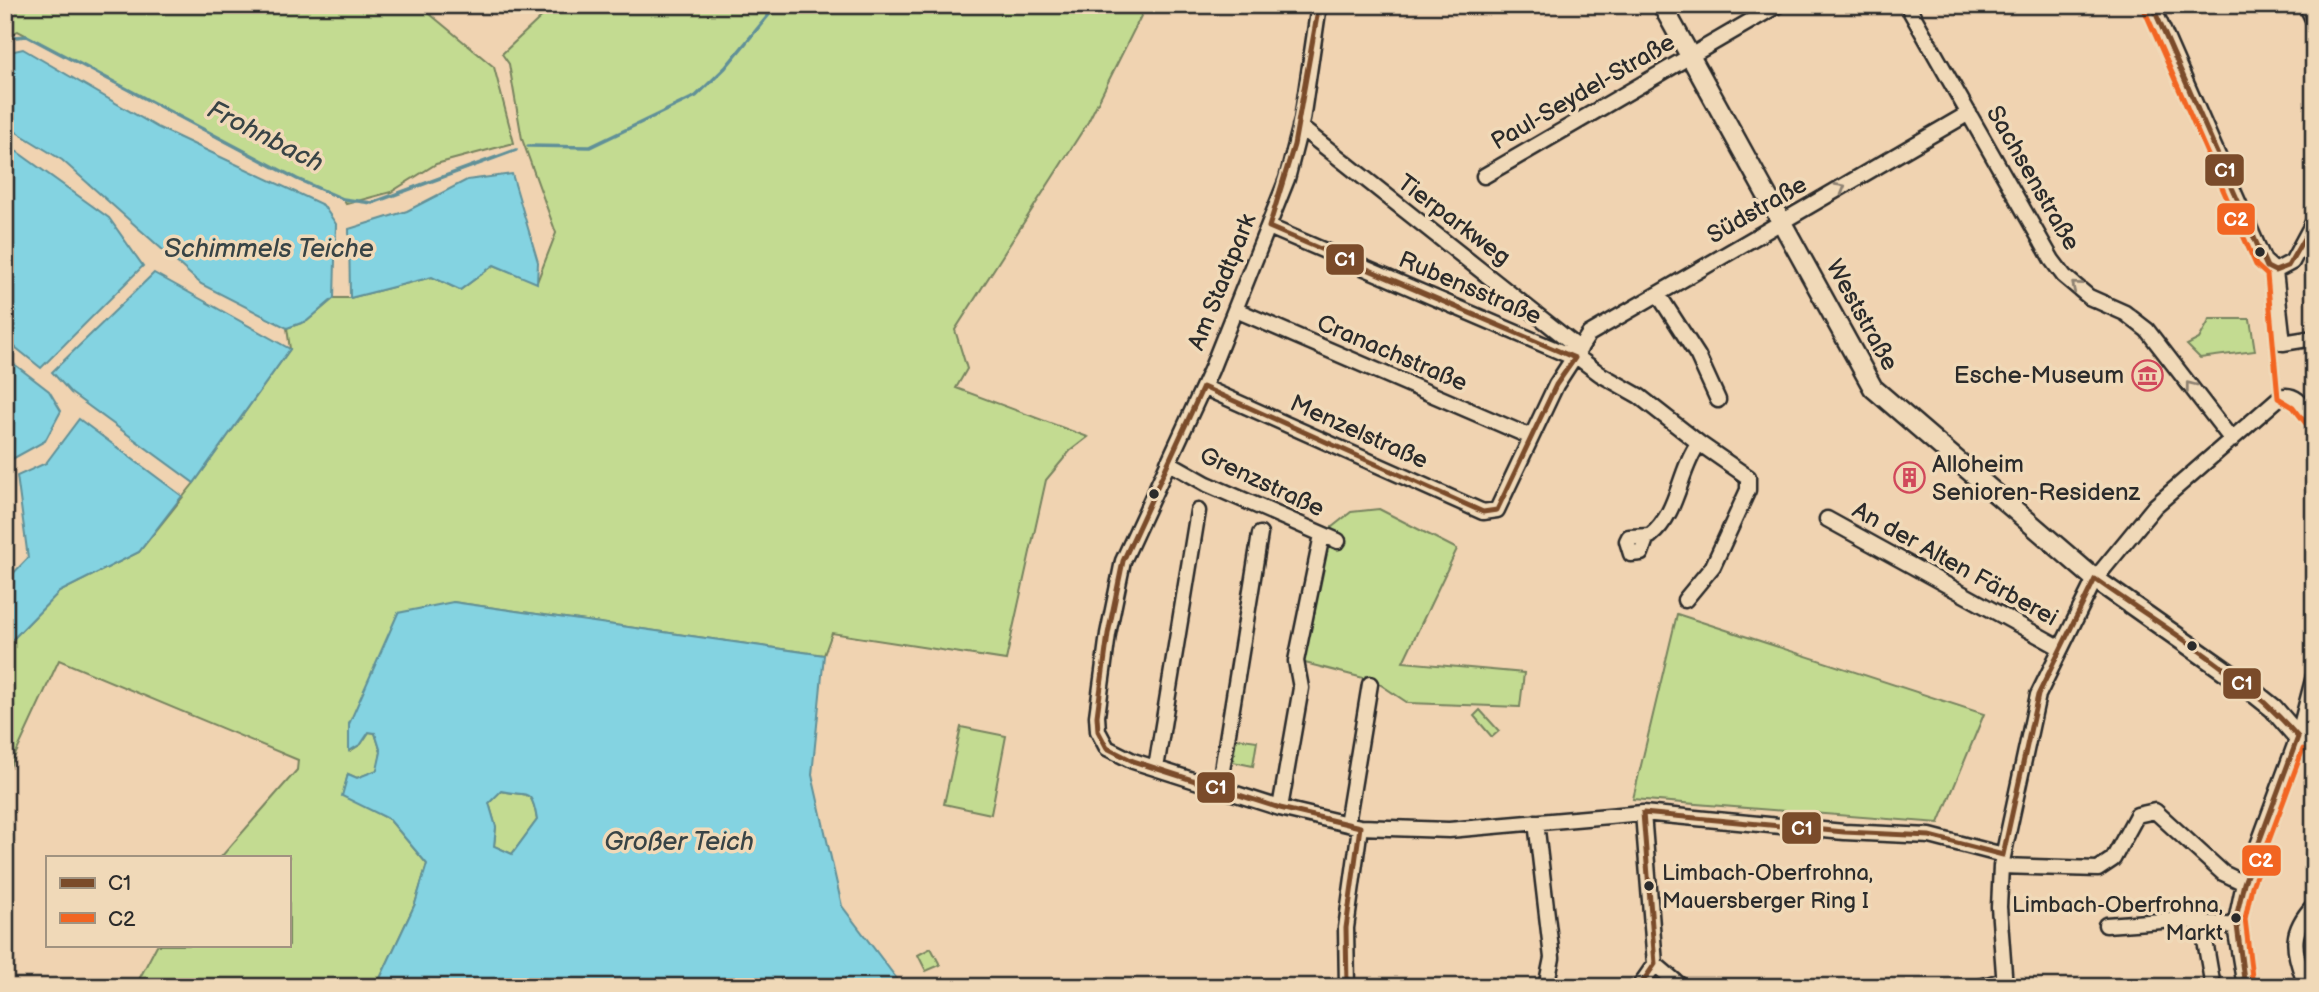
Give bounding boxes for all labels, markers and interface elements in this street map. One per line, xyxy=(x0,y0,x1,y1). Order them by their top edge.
street label: Paul-Seydel-Straße xyxy=(1486,28,1680,156)
water label: Frohnbach xyxy=(202,95,328,179)
street label: Sachsenstraße xyxy=(1980,100,2086,256)
line badge: C1 xyxy=(2204,153,2245,187)
text: C1 xyxy=(2214,160,2236,183)
street label: Tierparkweg xyxy=(1392,168,1516,272)
street label: Südstraße xyxy=(1702,170,1812,250)
one-way arrow xyxy=(1833,183,1846,196)
line badge: C2 xyxy=(2216,202,2256,236)
street label: Am Stadtpark xyxy=(1182,209,1263,354)
text: C2 xyxy=(2224,209,2249,232)
water label: Schimmels Teiche xyxy=(164,234,374,265)
line badge: C1 xyxy=(1325,243,1365,276)
street label: Rubensstraße xyxy=(1394,245,1546,331)
unlabelled marker xyxy=(2253,245,2267,259)
text: C1 xyxy=(1334,249,1356,272)
street label: Weststraße xyxy=(1820,254,1904,376)
one-way arrow xyxy=(2071,282,2084,294)
street label: Cranachstraße xyxy=(1312,308,1472,398)
museum icon: Esche-Museum xyxy=(2130,358,2164,392)
place label: Esche-Museum xyxy=(1954,361,2124,390)
one-way arrow xyxy=(2185,382,2198,394)
street label: Menzelstraße xyxy=(1286,389,1432,475)
street label: Grenzstraße xyxy=(1195,441,1329,523)
place label: Alloheim Senioren-Residenz xyxy=(1932,450,2141,507)
building icon: Alloheim Senioren-Residenz xyxy=(1892,461,1926,495)
unlabelled marker xyxy=(1147,487,1161,501)
street label: An der Alten Färberei xyxy=(1847,495,2063,633)
unlabelled marker xyxy=(2185,639,2199,653)
line badge: C1 xyxy=(2222,667,2262,700)
text: C1 xyxy=(2231,673,2253,696)
line badge: C1 xyxy=(1196,771,1236,804)
text: C1 xyxy=(1205,777,1227,800)
line badge: C1 xyxy=(1781,811,1822,845)
text: C1 xyxy=(1791,818,1813,841)
water label: Großer Teich xyxy=(604,827,754,858)
line badge: C2 xyxy=(2241,844,2282,877)
text: C2 xyxy=(2249,850,2274,873)
legend xyxy=(46,856,290,946)
place label: Limbach-Oberfrohna, Mauersberger Ring I xyxy=(1662,860,1873,915)
text: C1 xyxy=(108,871,131,896)
marker: Limbach-Oberfrohna, Mauersberger Ring I xyxy=(1642,879,1656,893)
place label: Limbach-Oberfrohna, Markt xyxy=(2012,892,2223,947)
text: C2 xyxy=(108,907,136,932)
marker: Limbach-Oberfrohna, Markt xyxy=(2229,911,2243,925)

